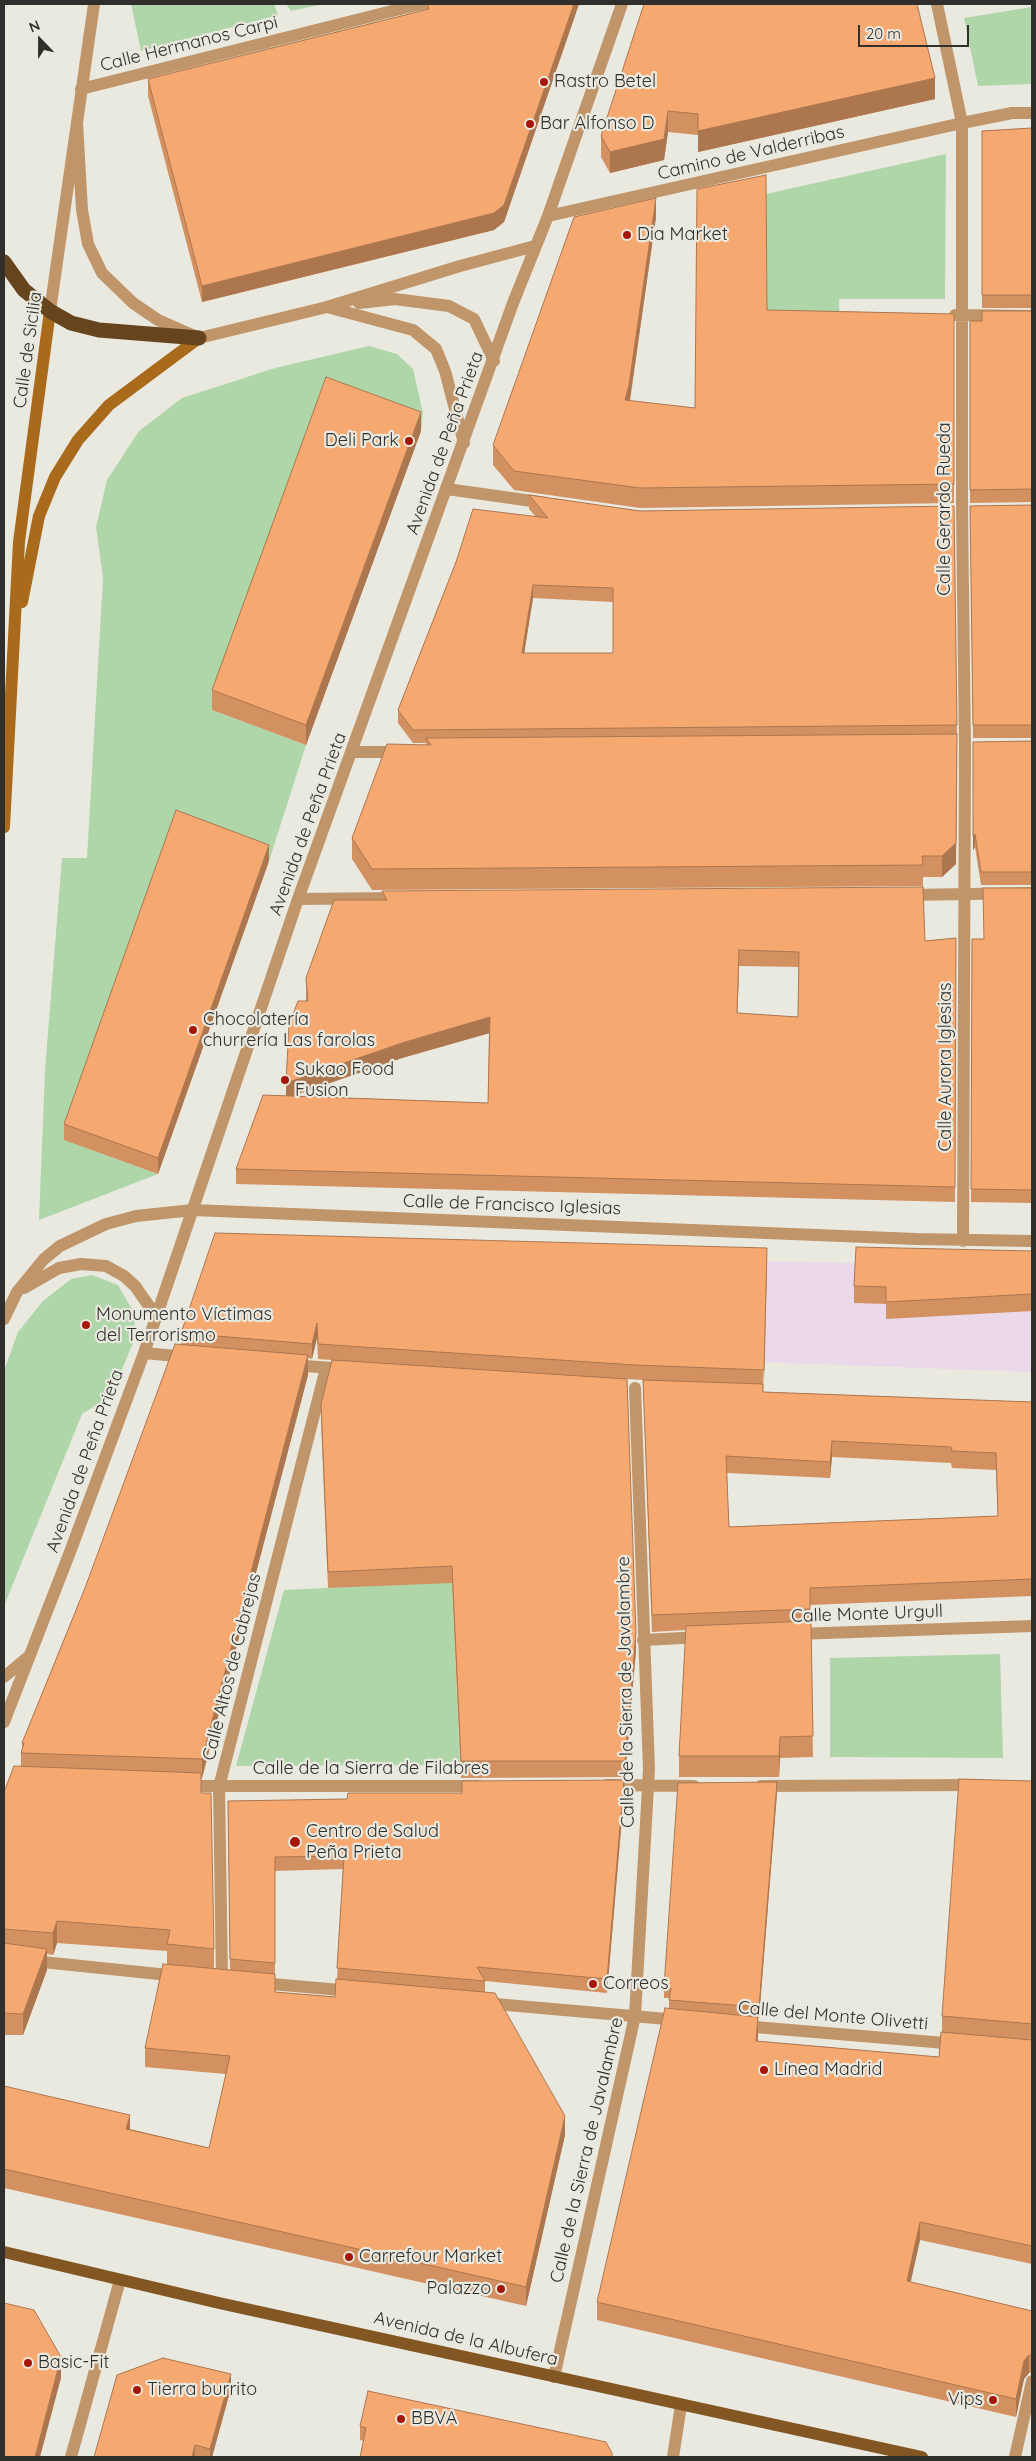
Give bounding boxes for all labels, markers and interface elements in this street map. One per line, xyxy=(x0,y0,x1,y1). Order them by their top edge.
street label: Calle Hermanos Carpi xyxy=(98,11,280,77)
north arrow xyxy=(15,15,65,65)
scale bar xyxy=(861,15,972,47)
text: N xyxy=(26,16,43,36)
text: 20 m xyxy=(866,24,901,43)
place label: Rastro Betel xyxy=(554,71,656,93)
marker: Rastro Betel xyxy=(538,76,550,88)
place label: Bar Alfonso D xyxy=(540,113,655,135)
marker: Bar Alfonso D xyxy=(524,118,536,130)
street label: Camino de Valderribas xyxy=(656,121,846,185)
place label: Dia Market xyxy=(637,224,728,246)
marker: Dia Market xyxy=(621,229,633,241)
street label: Calle de Sicilia xyxy=(9,290,47,410)
street label: Avenida de Peña Prieta xyxy=(402,348,488,538)
street label: Calle Gerardo Rueda xyxy=(934,422,956,596)
place label: Deli Park xyxy=(325,430,399,452)
marker: Deli Park xyxy=(403,435,415,447)
street label: Avenida de Peña Prieta xyxy=(265,729,351,919)
street label: Calle Aurora Iglesias xyxy=(935,982,957,1152)
place label: Chocolatería churrería Las farolas xyxy=(203,1009,375,1052)
marker: Chocolatería churrería Las farolas xyxy=(187,1024,199,1036)
place label: Sukao Food Fusion xyxy=(295,1059,394,1102)
marker: Sukao Food Fusion xyxy=(279,1074,291,1086)
street label: Calle de Francisco Iglesias xyxy=(403,1190,621,1220)
place label: Monumento Víctimas del Terrorismo xyxy=(96,1304,272,1346)
marker: Monumento Víctimas del Terrorismo xyxy=(80,1319,92,1331)
street label: Avenida de Peña Prieta xyxy=(42,1366,128,1556)
street label: Calle de la Sierra de Javalambre xyxy=(613,1556,639,1828)
street label: Calle Altos de Cabrejas xyxy=(198,1571,266,1763)
street label: Calle Monte Urgull xyxy=(791,1601,943,1627)
street label: Calle de la Sierra de Filabres xyxy=(253,1758,489,1780)
place label: Centro de Salud Peña Prieta xyxy=(306,1821,439,1864)
marker: Centro de Salud Peña Prieta xyxy=(288,1835,302,1849)
place label: Correos xyxy=(603,1973,669,1995)
marker: Correos xyxy=(587,1978,599,1990)
street label: Calle del Monte Olivetti xyxy=(737,1997,929,2035)
street label: Calle de la Sierra de Javalambre xyxy=(546,2015,628,2285)
place label: Línea Madrid xyxy=(774,2059,882,2081)
marker: Línea Madrid xyxy=(758,2064,770,2076)
place label: Carrefour Market xyxy=(359,2246,502,2268)
marker: Carrefour Market xyxy=(343,2251,355,2263)
place label: Palazzo xyxy=(426,2278,491,2300)
marker: Palazzo xyxy=(495,2283,507,2295)
street label: Avenida de la Albufera xyxy=(372,2307,560,2371)
place label: Basic-Fit xyxy=(38,2352,109,2374)
marker: Basic-Fit xyxy=(22,2357,34,2369)
place label: Tierra burrito xyxy=(147,2379,257,2401)
marker: Tierra burrito xyxy=(131,2384,143,2396)
place label: Vips xyxy=(948,2389,983,2411)
marker: Vips xyxy=(987,2394,999,2406)
place label: BBVA xyxy=(411,2408,457,2430)
marker: BBVA xyxy=(395,2413,407,2425)

